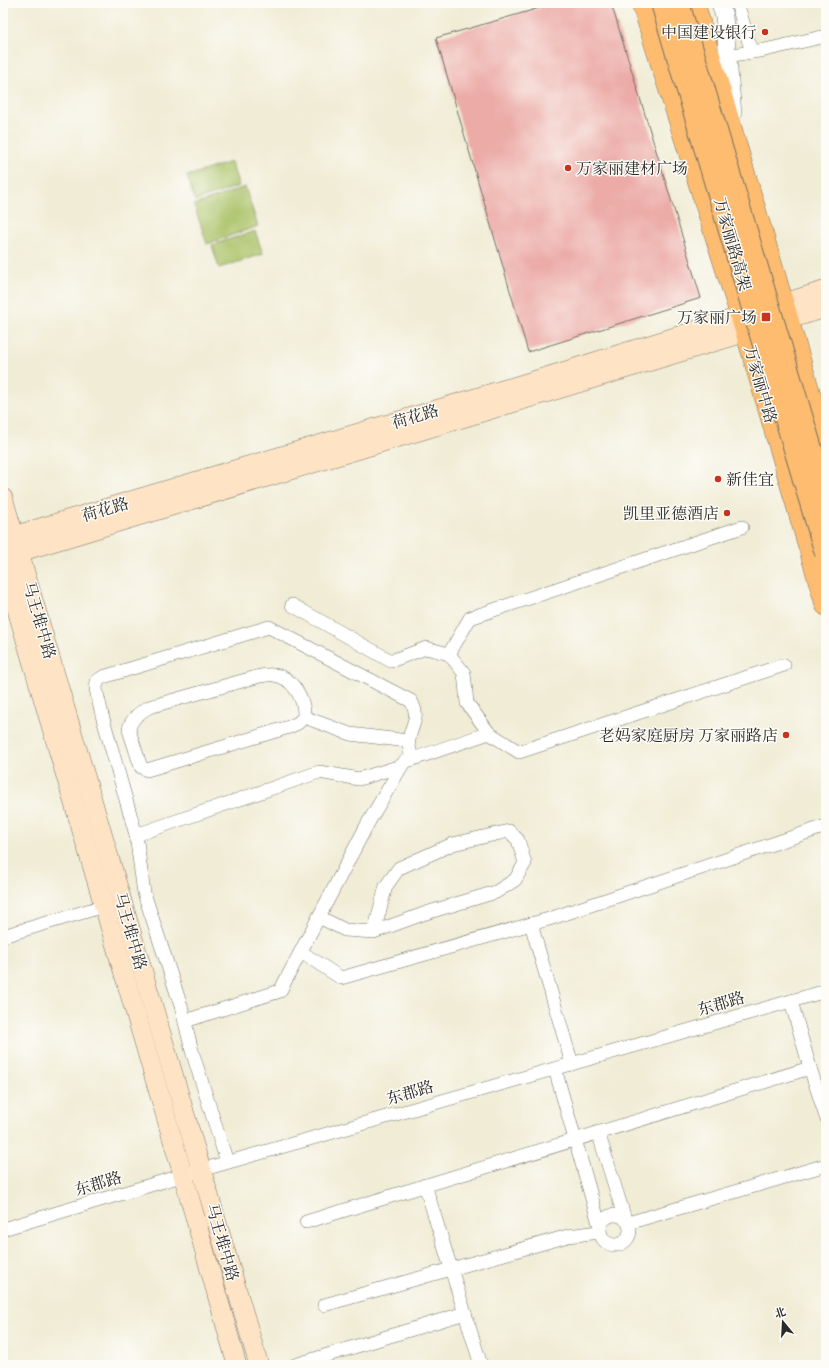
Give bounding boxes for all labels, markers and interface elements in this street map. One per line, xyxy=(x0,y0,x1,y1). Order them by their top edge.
place label: 中国建设银行 xyxy=(661,22,757,43)
marker: 中国建设银行 xyxy=(760,27,770,37)
place label: 万家丽建材广场 xyxy=(576,158,688,179)
marker: 万家丽建材广场 xyxy=(563,163,573,173)
street label: 万家丽路高架 xyxy=(709,195,756,293)
place label: 万家丽广场 xyxy=(677,307,757,328)
marker: 万家丽广场 xyxy=(760,311,772,323)
street label: 万家丽中路 xyxy=(739,343,782,425)
street label: 荷花路 xyxy=(389,399,441,434)
place label: 新佳宜 xyxy=(726,469,774,490)
marker: 新佳宜 xyxy=(713,474,723,484)
street label: 荷花路 xyxy=(79,492,131,527)
place label: 凯里亚德酒店 xyxy=(623,503,719,524)
marker: 凯里亚德酒店 xyxy=(722,508,732,518)
street label: 马王堆中路 xyxy=(18,579,61,661)
place label: 老妈家庭厨房 万家丽路店 xyxy=(599,725,778,746)
marker: 老妈家庭厨房 万家丽路店 xyxy=(781,730,791,740)
street label: 马王堆中路 xyxy=(109,890,152,972)
street label: 东郡路 xyxy=(695,987,747,1020)
street label: 东郡路 xyxy=(384,1076,436,1109)
street label: 东郡路 xyxy=(72,1166,124,1201)
street label: 马王堆中路 xyxy=(201,1201,244,1283)
north arrow xyxy=(763,1302,803,1342)
text: 北 xyxy=(773,1304,787,1321)

